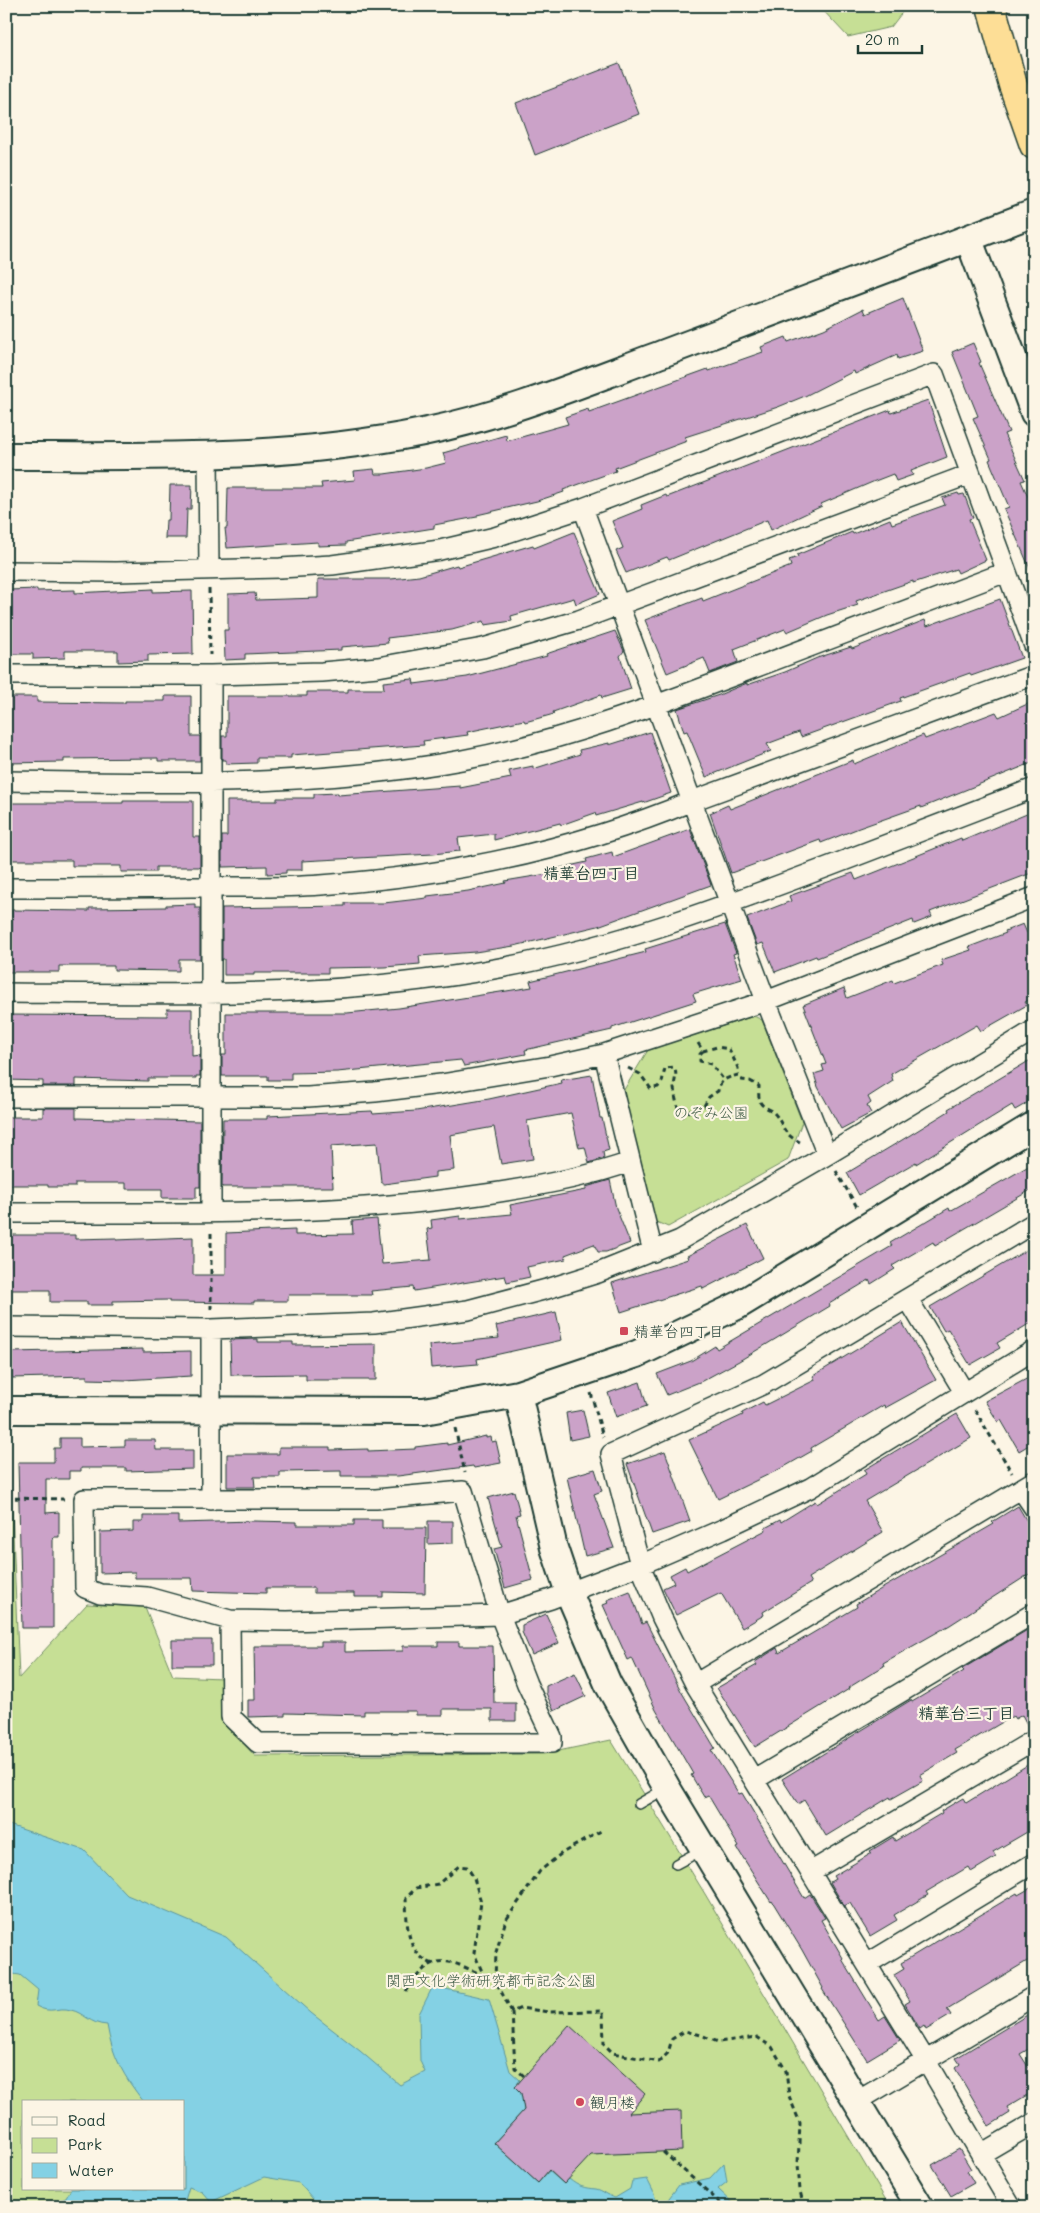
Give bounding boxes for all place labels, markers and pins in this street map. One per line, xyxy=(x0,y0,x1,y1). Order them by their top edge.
place label: 精華台四丁目 xyxy=(634,1321,724,1341)
marker: 精華台四丁目 xyxy=(618,1325,630,1337)
place label: 観月楼 xyxy=(590,2092,635,2112)
marker: 観月楼 xyxy=(574,2096,586,2108)

